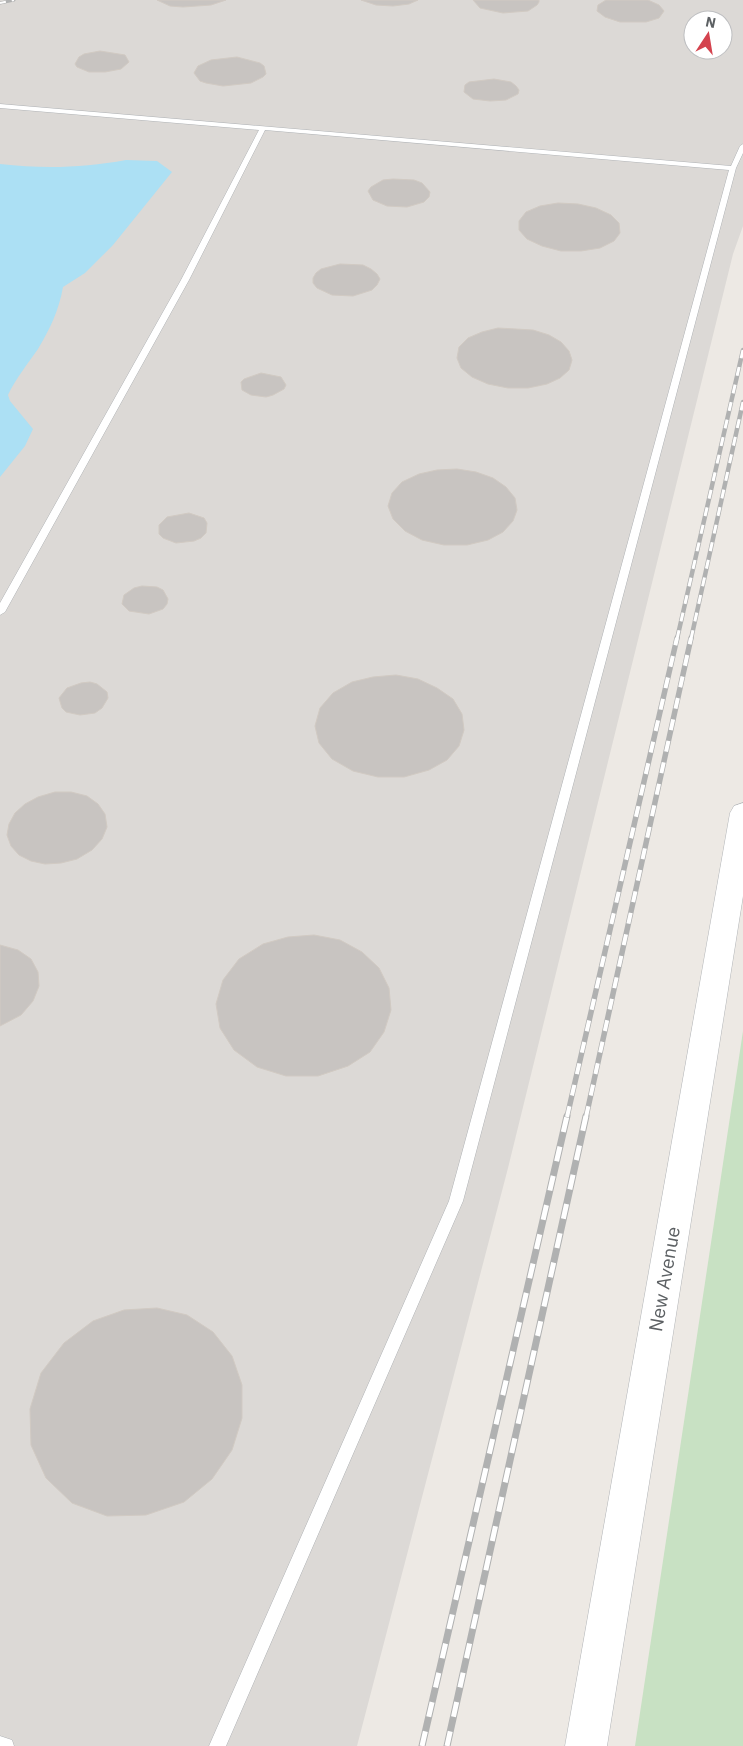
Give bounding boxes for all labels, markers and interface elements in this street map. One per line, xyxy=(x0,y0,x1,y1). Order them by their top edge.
north arrow xyxy=(683,10,733,60)
text: N xyxy=(704,12,718,32)
street label: New Avenue xyxy=(643,1225,685,1333)

